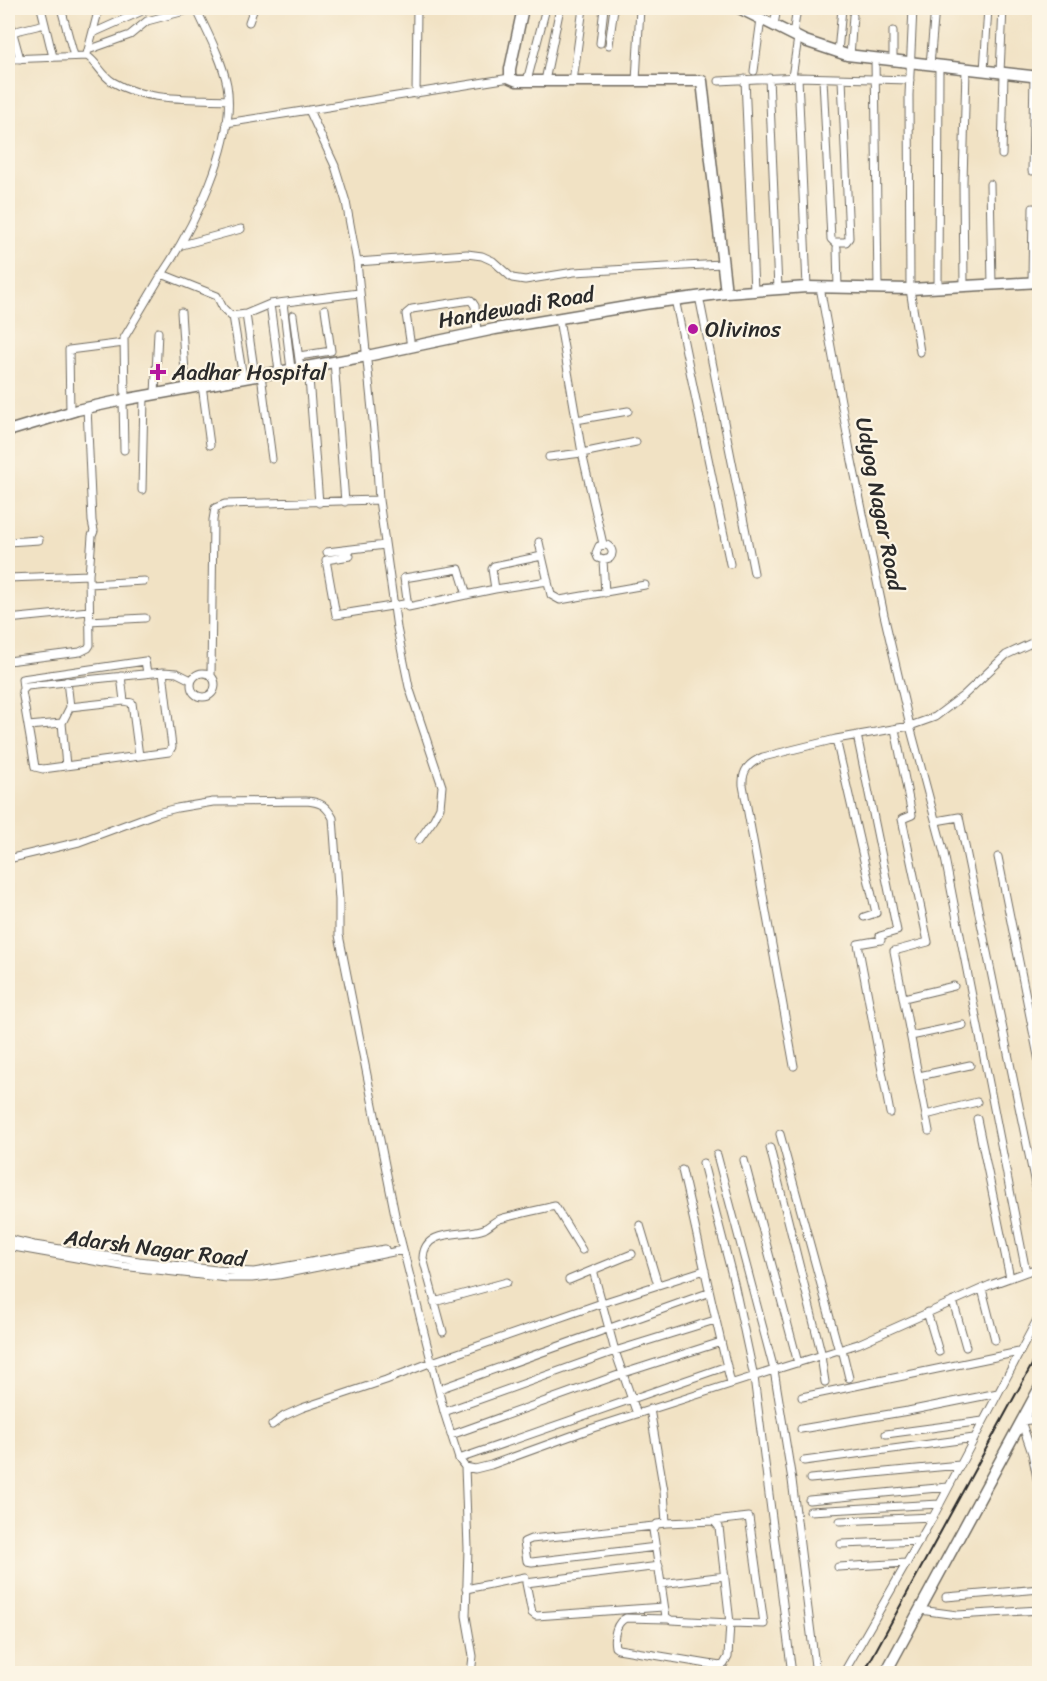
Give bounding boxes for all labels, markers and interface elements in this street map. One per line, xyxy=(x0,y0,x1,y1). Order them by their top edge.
street label: Handewadi Road xyxy=(435,274,599,340)
place label: Olivinos xyxy=(705,310,782,349)
marker: Olivinos xyxy=(686,322,700,336)
place label: Aadhar Hospital xyxy=(171,353,328,392)
marker: Aadhar Hospital xyxy=(149,363,167,381)
street label: Udyog Nagar Road xyxy=(844,414,916,595)
street label: Adarsh Nagar Road xyxy=(61,1217,249,1279)

